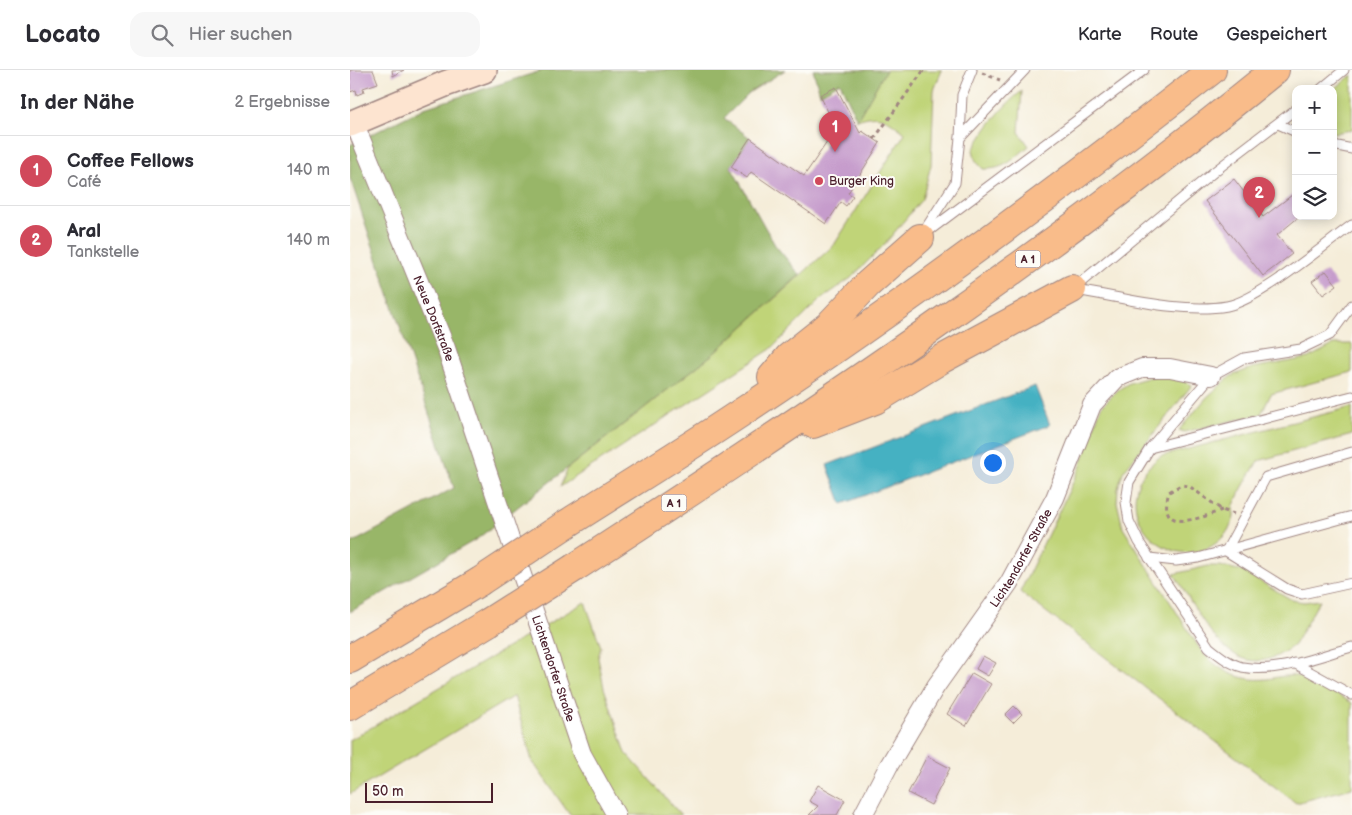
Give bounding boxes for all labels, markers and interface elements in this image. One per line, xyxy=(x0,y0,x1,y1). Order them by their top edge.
search box xyxy=(130,12,480,57)
text: Locato xyxy=(25,20,100,49)
icon: search xyxy=(148,21,176,49)
text: Hier suchen xyxy=(188,23,293,46)
text: Karte xyxy=(1078,24,1122,45)
text: Route xyxy=(1150,24,1198,45)
text: Gespeichert xyxy=(1226,24,1327,45)
map controls xyxy=(1292,85,1337,220)
button: + xyxy=(1292,85,1337,130)
text: In der Nähe xyxy=(20,90,134,115)
text: 2 Ergebnisse xyxy=(234,93,330,112)
pin: 1 xyxy=(819,111,851,152)
button: − xyxy=(1292,130,1337,175)
text: Coffee Fellows xyxy=(67,150,194,173)
text: 1 xyxy=(33,161,39,180)
text: 140 m xyxy=(287,161,330,180)
text: Café xyxy=(67,173,101,192)
place label: Burger King xyxy=(829,174,894,189)
marker: Burger King xyxy=(813,175,825,187)
button: layers xyxy=(1292,175,1337,220)
pin: 2 xyxy=(1243,177,1275,218)
text: Aral xyxy=(67,220,101,243)
text: 2 xyxy=(31,231,41,250)
text: 140 m xyxy=(287,231,330,250)
text: Tankstelle xyxy=(67,243,139,262)
road number: A 1 xyxy=(1016,250,1040,268)
street label: Neue Dorfstraße xyxy=(410,274,457,363)
your location xyxy=(980,450,1006,476)
road number: A 1 xyxy=(662,494,686,512)
street label: Lichtendorfer Straße xyxy=(987,506,1055,610)
street label: Lichtendorfer Straße xyxy=(529,613,578,724)
scale bar xyxy=(365,780,492,803)
text: 50 m xyxy=(372,783,404,800)

